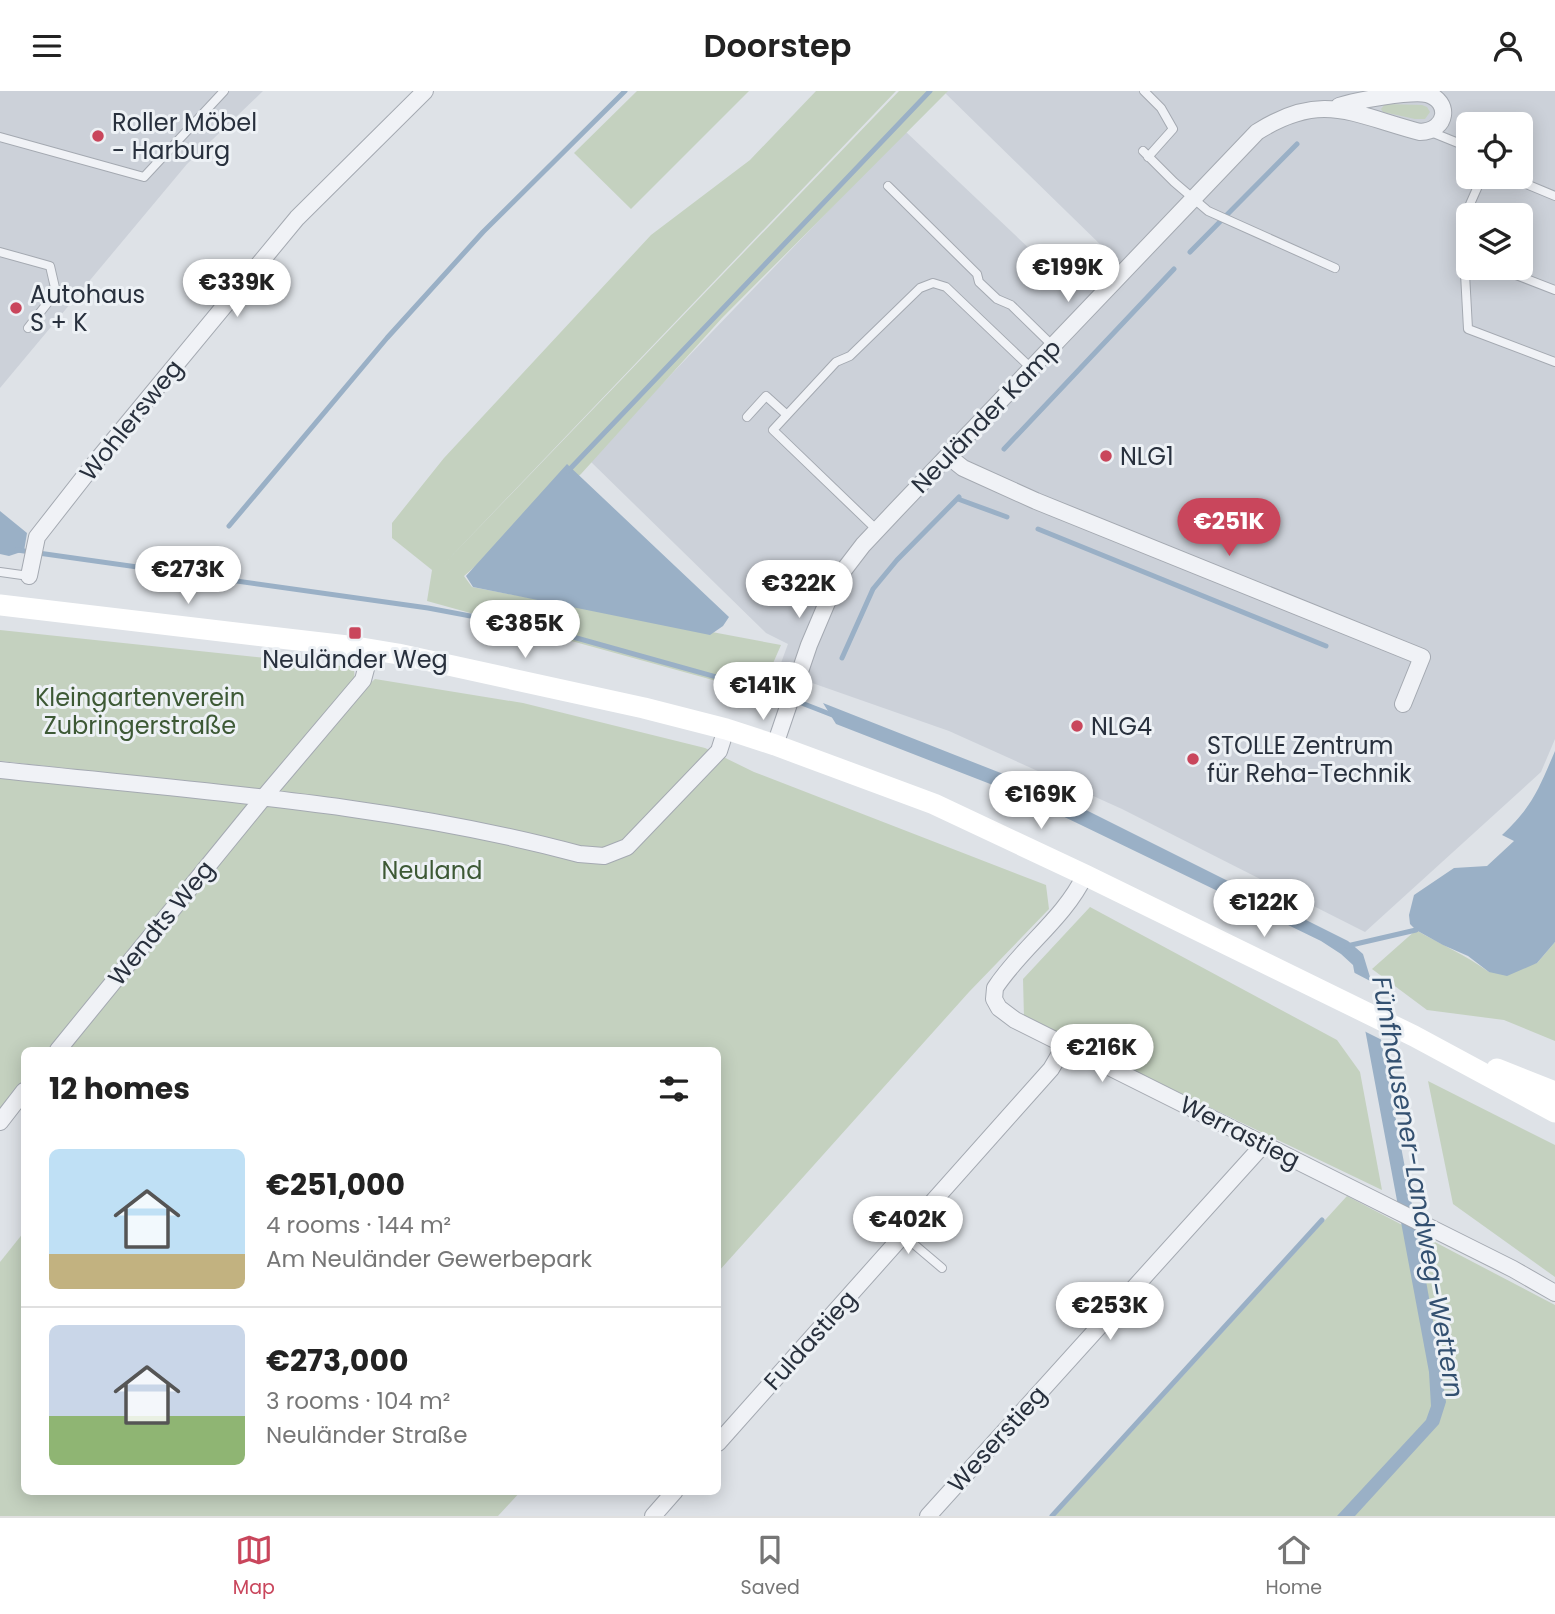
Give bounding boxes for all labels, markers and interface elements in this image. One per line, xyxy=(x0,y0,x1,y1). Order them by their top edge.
text: Doorstep xyxy=(703,23,852,68)
icon: menu xyxy=(28,27,66,65)
icon: person xyxy=(1489,27,1527,65)
place label: Roller Möbel - Harburg xyxy=(112,106,257,167)
map controls xyxy=(1456,112,1533,280)
button: locate xyxy=(1456,112,1533,189)
marker: Roller Möbel - Harburg xyxy=(90,128,106,144)
button: layers xyxy=(1456,203,1533,280)
pin: €199K xyxy=(1019,245,1117,304)
text: €199K xyxy=(1032,251,1104,283)
pin: €339K xyxy=(188,259,286,319)
text: €339K xyxy=(199,266,275,298)
place label: Autohaus S + K xyxy=(30,278,145,339)
marker: Autohaus S + K xyxy=(8,300,24,316)
street label: Neuländer Kamp xyxy=(904,332,1068,500)
street label: Wohlersweg xyxy=(72,352,190,488)
place label: NLG1 xyxy=(1120,440,1174,473)
marker: NLG1 xyxy=(1098,448,1114,464)
pin: €251K xyxy=(1180,498,1278,558)
text: €251K xyxy=(1193,505,1265,537)
pin: €273K xyxy=(139,547,237,606)
text: €273K xyxy=(151,553,225,585)
pin: €322K xyxy=(750,561,848,620)
text: €322K xyxy=(762,567,836,599)
pin: €385K xyxy=(476,601,574,660)
text: €385K xyxy=(486,607,564,639)
marker: Neuländer Weg xyxy=(347,625,363,641)
place label: Neuländer Weg xyxy=(262,643,448,676)
pin: €141K xyxy=(714,663,812,722)
text: €141K xyxy=(729,669,797,701)
park label: Kleingartenverein Zubringerstraße xyxy=(35,681,245,742)
place label: NLG4 xyxy=(1091,710,1152,743)
marker: NLG4 xyxy=(1069,718,1085,734)
place label: STOLLE Zentrum für Reha-Technik xyxy=(1207,729,1412,790)
marker: STOLLE Zentrum für Reha-Technik xyxy=(1185,751,1201,767)
pin: €169K xyxy=(992,771,1090,831)
text: €169K xyxy=(1005,778,1077,810)
street label: Wendts Weg xyxy=(100,854,222,992)
park label: Neuland xyxy=(382,854,482,887)
pin: €122K xyxy=(1215,879,1313,939)
text: €122K xyxy=(1229,886,1299,918)
water label: Fünfhausener-Landweg-Wettern xyxy=(1363,973,1473,1401)
pin: €216K xyxy=(1053,1025,1151,1084)
text: €216K xyxy=(1067,1031,1137,1063)
text: 12 homes xyxy=(49,1067,190,1110)
icon: filters xyxy=(655,1070,693,1108)
street label: Werrastieg xyxy=(1174,1088,1306,1176)
text: €251,000 xyxy=(266,1163,405,1206)
icon: home xyxy=(105,1177,189,1261)
pin: €402K xyxy=(859,1197,957,1256)
text: €402K xyxy=(869,1203,947,1235)
text: 4 rooms · 144 m² xyxy=(266,1209,451,1241)
text: Am Neuländer Gewerbepark xyxy=(266,1243,592,1275)
street label: Fuldastieg xyxy=(756,1283,864,1397)
pin: €253K xyxy=(1061,1283,1159,1342)
text: €253K xyxy=(1072,1289,1148,1321)
text: €273,000 xyxy=(266,1339,409,1382)
icon: home xyxy=(105,1353,189,1437)
street label: Weserstieg xyxy=(940,1379,1054,1499)
text: 3 rooms · 104 m² xyxy=(266,1385,450,1417)
text: Neuländer Straße xyxy=(266,1419,468,1451)
tab: Map xyxy=(233,1531,275,1602)
tab: Saved xyxy=(741,1531,800,1602)
tab: Home xyxy=(1265,1531,1322,1602)

